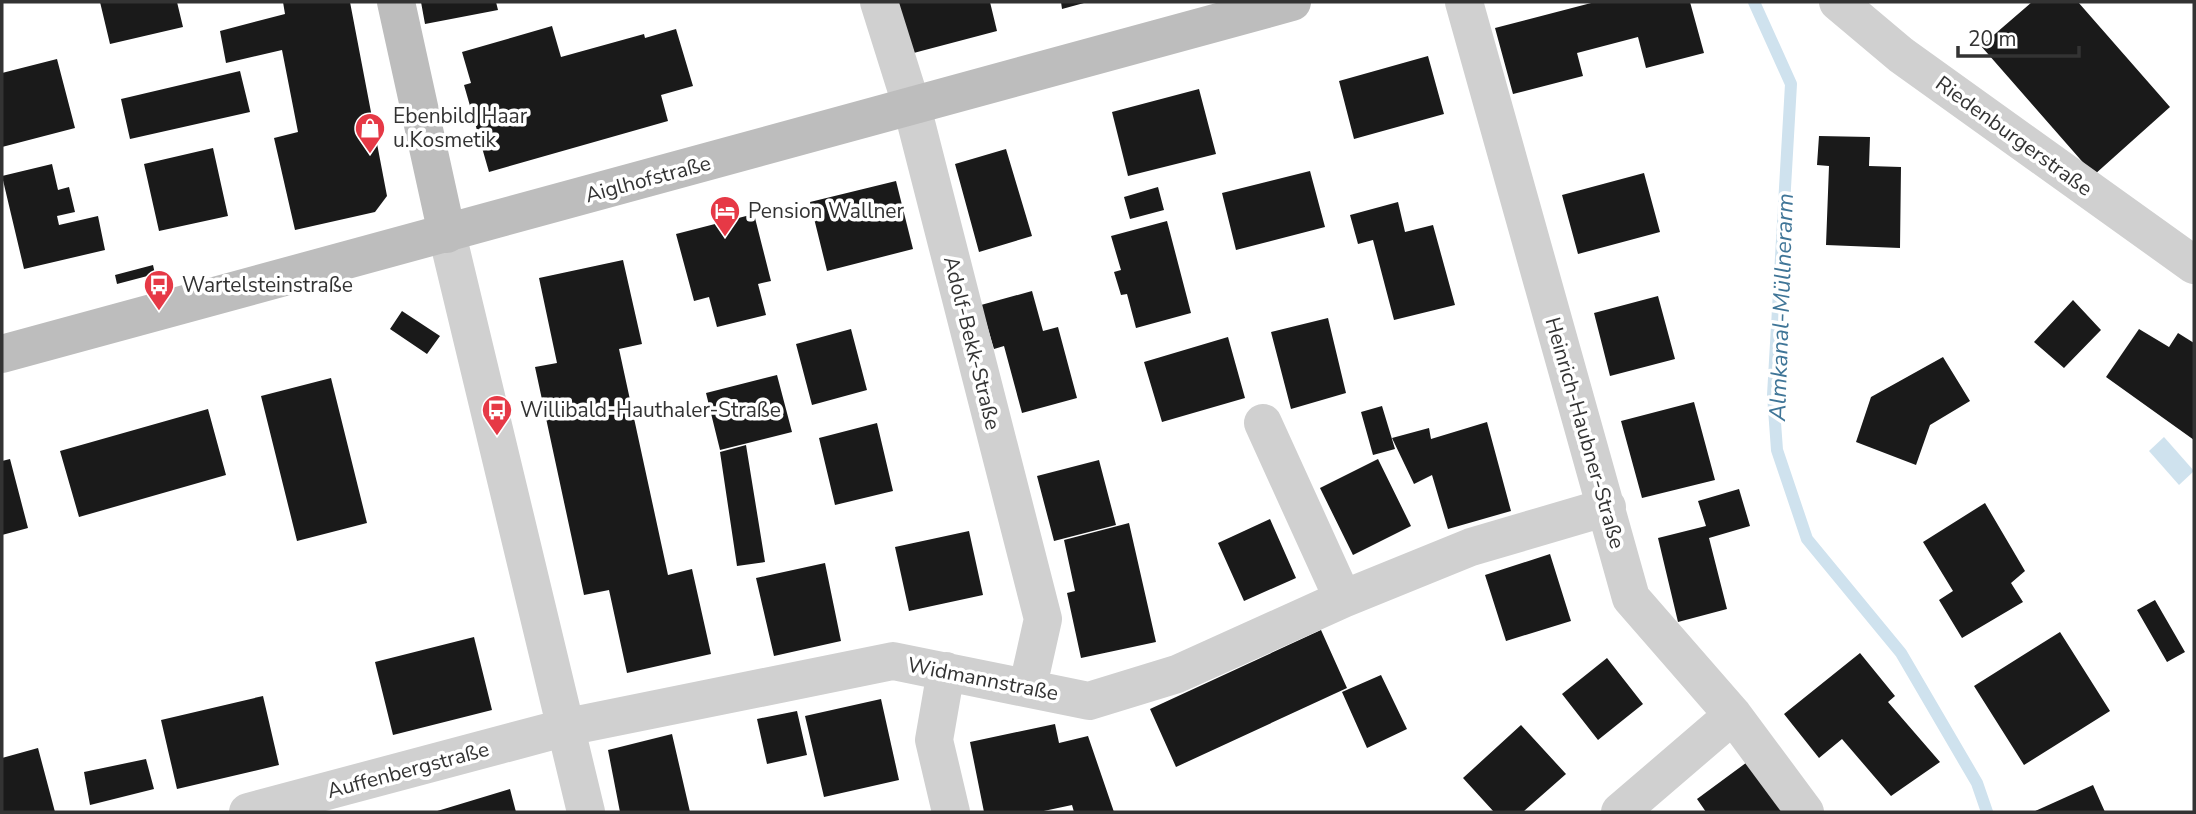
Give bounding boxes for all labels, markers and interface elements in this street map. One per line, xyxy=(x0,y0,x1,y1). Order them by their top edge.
scale bar xyxy=(1958,14,2079,58)
text: 20 m xyxy=(1968,25,2017,53)
street label: Riedenburgerstraße xyxy=(1930,70,2098,202)
place label: Ebenbild Haar u.Kosmetik xyxy=(393,102,528,154)
shop icon: Ebenbild Haar u.Kosmetik xyxy=(353,111,387,155)
street label: Aiglhofstraße xyxy=(582,149,714,209)
water label: Almkanal-Müllnerarm xyxy=(1762,192,1801,423)
hotel icon: Pension Wallner xyxy=(708,194,742,238)
place label: Pension Wallner xyxy=(748,197,904,225)
street label: Adolf-Bekk-Straße xyxy=(937,253,1007,433)
bus stop icon: Wartelsteinstraße xyxy=(142,268,176,312)
place label: Wartelsteinstraße xyxy=(182,271,353,299)
street label: Heinrich-Haubner-Straße xyxy=(1539,314,1631,552)
bus stop icon: Willibald-Hauthaler-Straße xyxy=(480,393,514,437)
place label: Willibald-Hauthaler-Straße xyxy=(520,396,781,424)
street label: Widmannstraße xyxy=(905,651,1061,707)
street label: Auffenbergstraße xyxy=(324,735,492,805)

